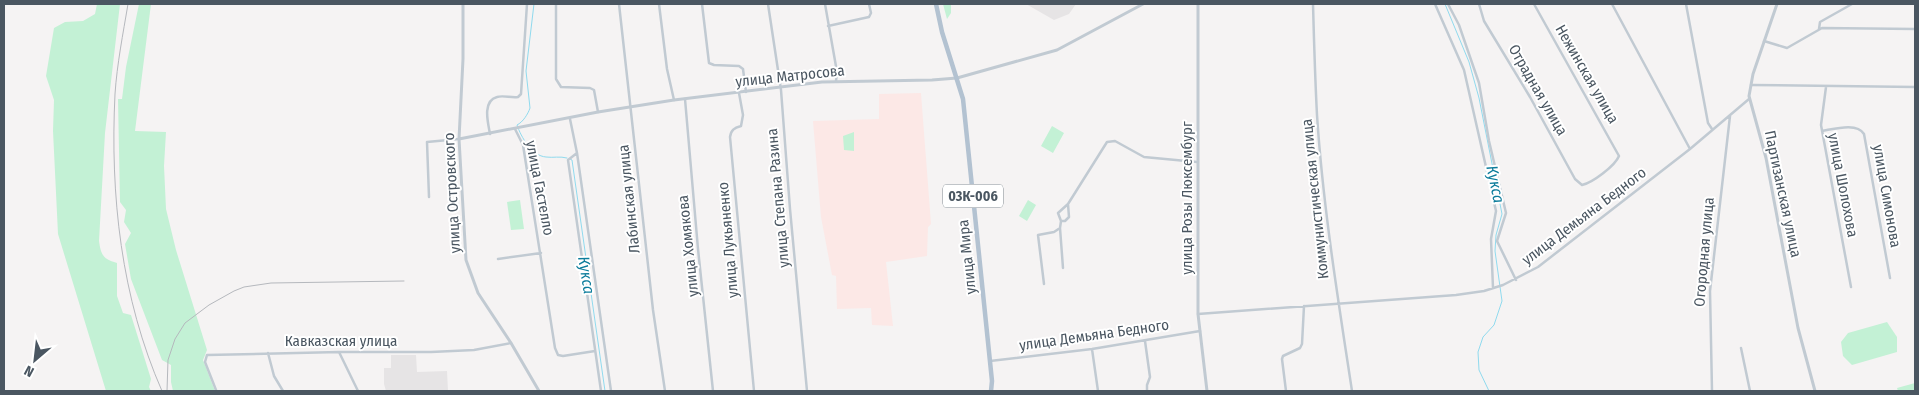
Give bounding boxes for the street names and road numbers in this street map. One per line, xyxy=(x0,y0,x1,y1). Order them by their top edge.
street label: Нежинская улица xyxy=(1551,21,1623,127)
street label: Отрадная улица xyxy=(1505,41,1571,139)
street label: улица Матросова xyxy=(735,61,845,91)
street label: Коммунистическая улица xyxy=(1298,118,1332,280)
street label: улица Розы Люксембург xyxy=(1178,121,1196,275)
street label: улица Степана Разина xyxy=(763,128,793,268)
street label: Партизанская улица xyxy=(1761,129,1805,259)
street label: улица Шолохова xyxy=(1824,131,1862,239)
street label: улица Островского xyxy=(440,132,464,254)
street label: улица Гастелло xyxy=(522,139,558,237)
street label: улица Симонова xyxy=(1869,143,1905,249)
street label: Лабинская улица xyxy=(614,144,644,254)
street label: улица Демьяна Бедного xyxy=(1518,163,1650,269)
street label: улица Лукьяненко xyxy=(714,181,742,299)
road number: 03К-006 xyxy=(943,185,1003,208)
street label: улица Хомякова xyxy=(674,194,702,298)
street label: Огородная улица xyxy=(1690,196,1718,308)
street label: улица Мира xyxy=(954,219,980,295)
street label: улица Демьяна Бедного xyxy=(1018,316,1170,354)
street label: Кавказская улица xyxy=(285,332,397,350)

